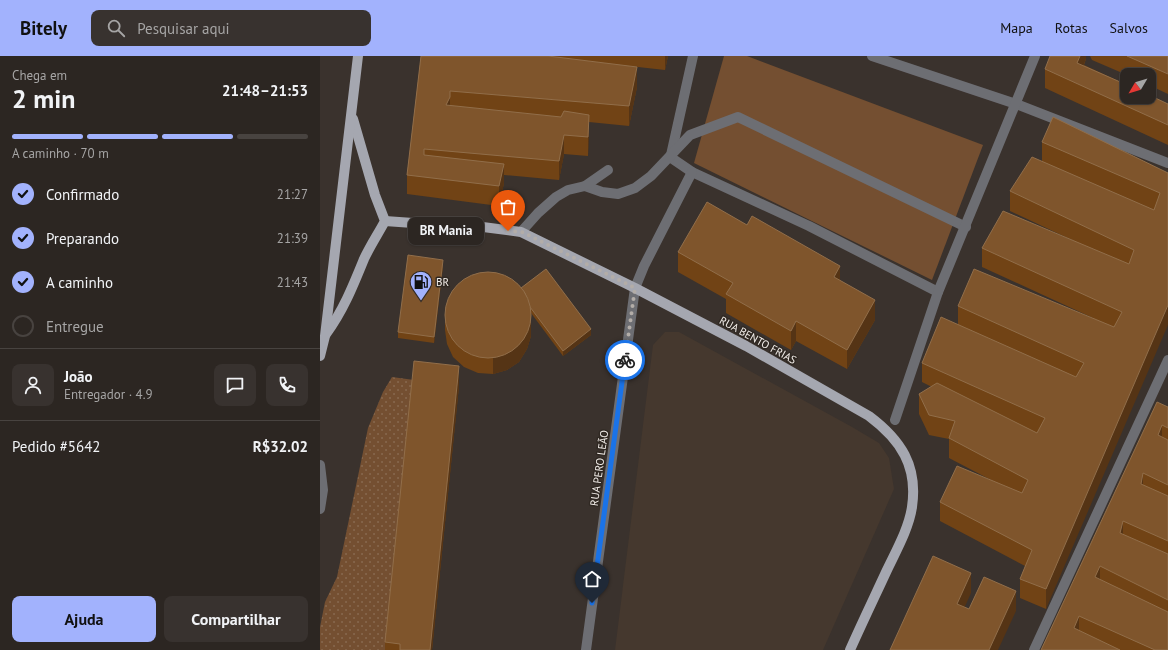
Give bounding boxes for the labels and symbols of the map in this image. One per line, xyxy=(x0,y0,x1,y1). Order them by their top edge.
north arrow xyxy=(1120,68,1156,104)
pin xyxy=(491,190,525,231)
callout: BR Mania xyxy=(408,217,484,245)
fuel station icon: BR xyxy=(408,269,434,302)
place label: BR xyxy=(436,275,449,289)
street label: RUA BENTO FRIAS xyxy=(717,313,799,367)
courier xyxy=(605,340,645,380)
street label: RUA PERO LEÃO xyxy=(587,429,611,507)
pin xyxy=(575,562,609,603)

